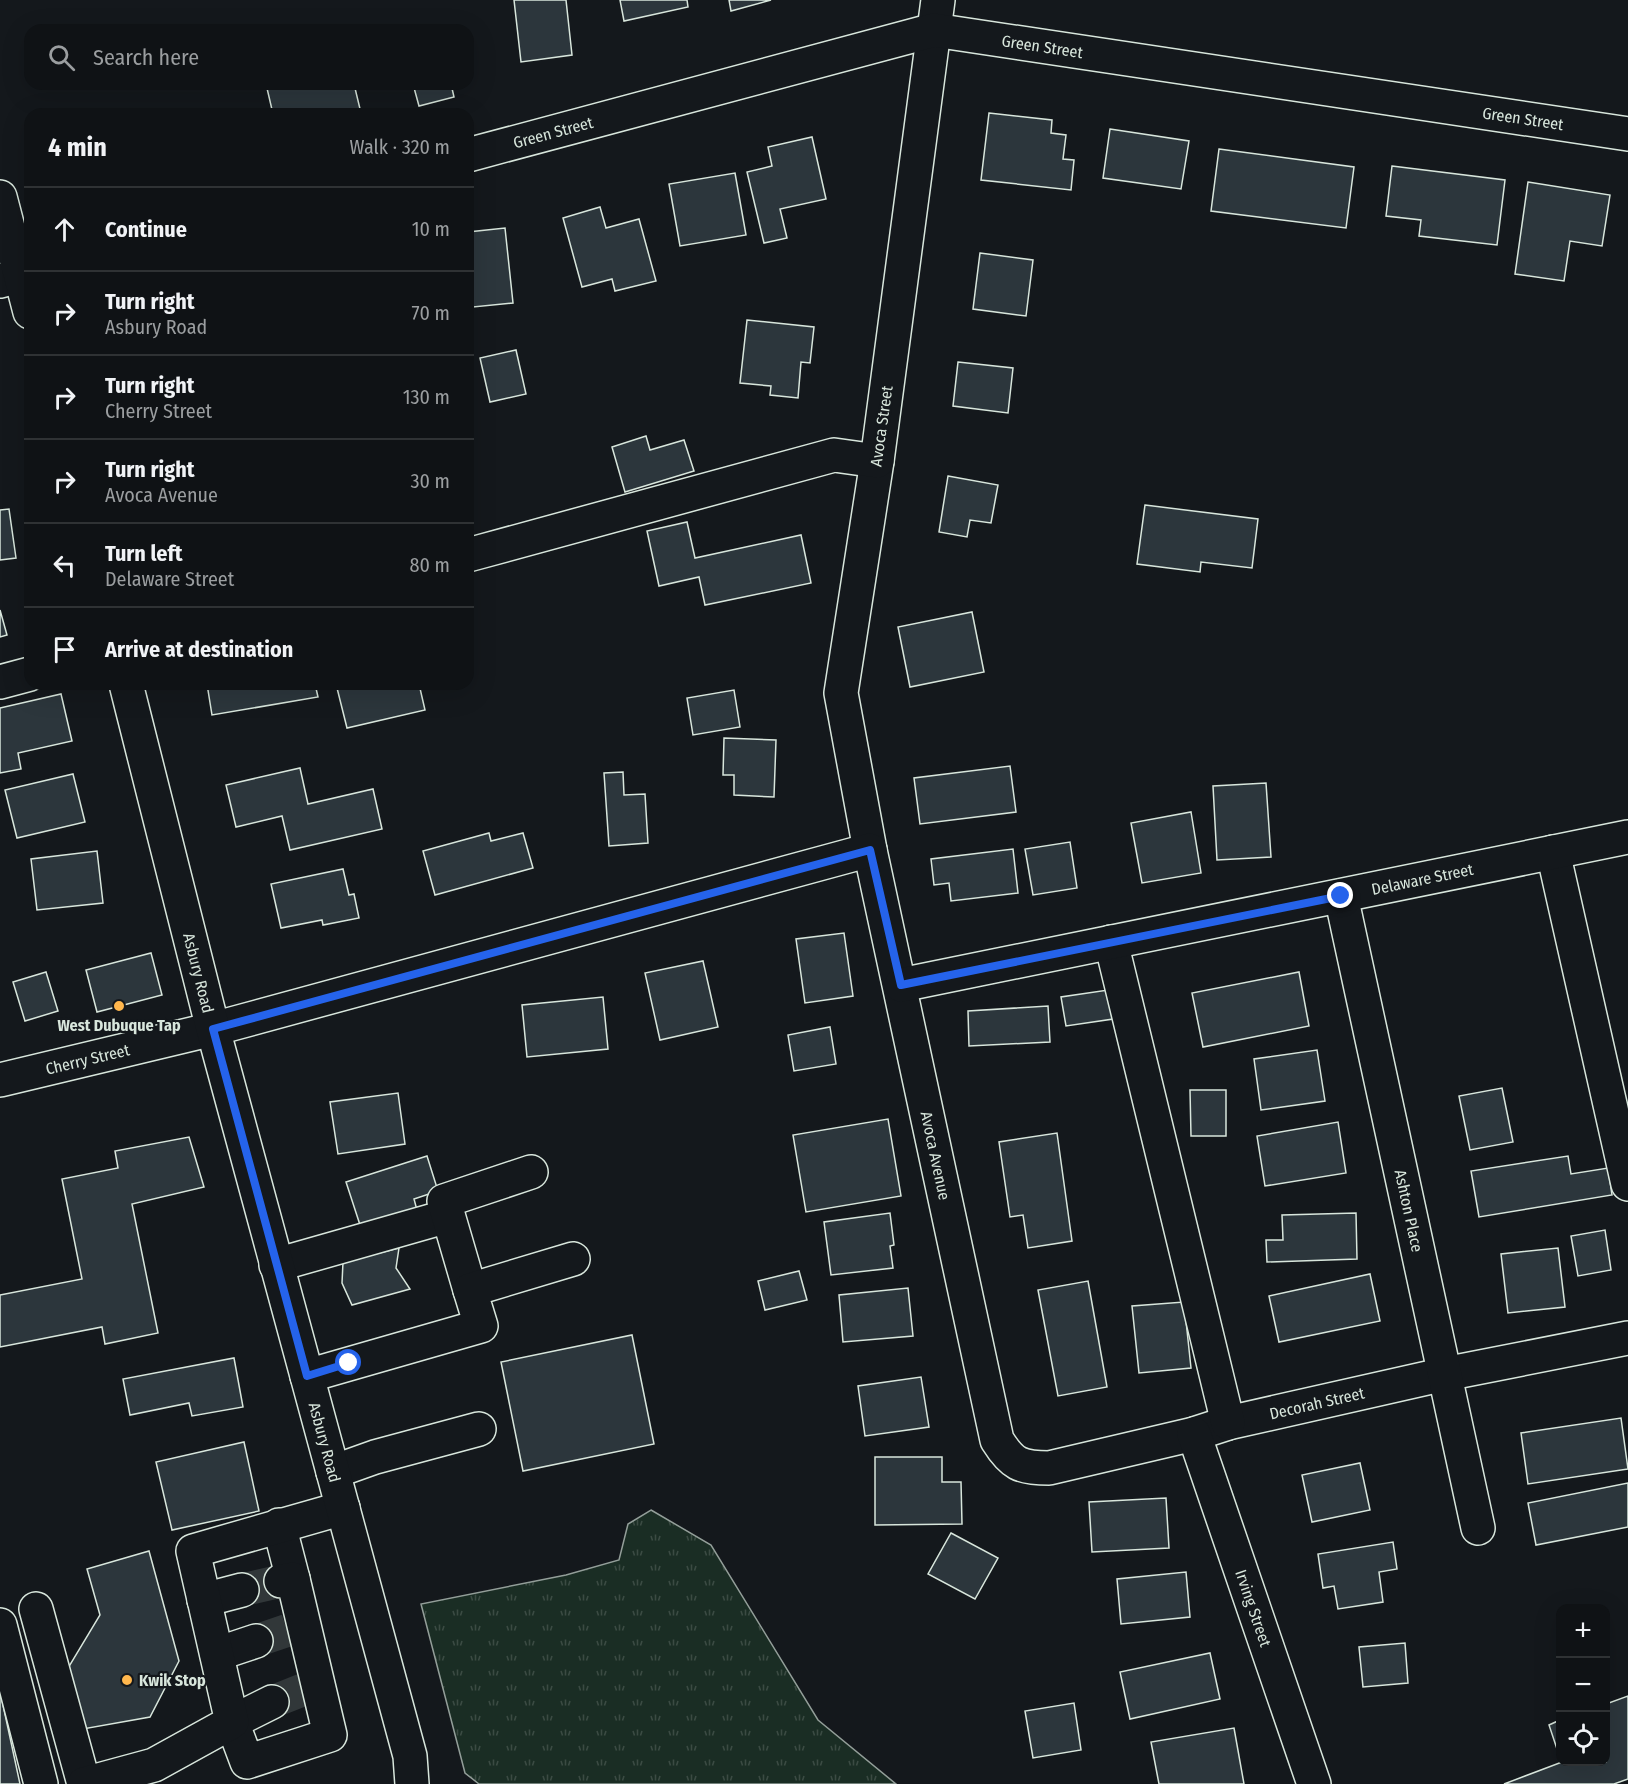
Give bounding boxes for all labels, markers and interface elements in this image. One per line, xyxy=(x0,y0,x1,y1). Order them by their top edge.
search box xyxy=(24,24,474,90)
street label: Green Street xyxy=(1000,31,1085,62)
icon: search xyxy=(45,41,78,74)
text: Search here xyxy=(93,44,199,71)
street label: Green Street xyxy=(1481,103,1565,134)
street label: Green Street xyxy=(511,113,596,152)
text: 4 min xyxy=(48,132,107,163)
text: Walk · 320 m xyxy=(350,135,450,159)
icon: ahead xyxy=(48,213,81,246)
text: Continue xyxy=(105,216,187,243)
text: 10 m xyxy=(412,217,450,241)
text: Turn right xyxy=(105,288,194,315)
icon: right xyxy=(48,297,81,330)
text: 70 m xyxy=(412,301,450,325)
text: Asbury Road xyxy=(105,315,207,339)
text: Turn right xyxy=(105,372,194,399)
icon: right xyxy=(48,381,81,414)
street label: Avoca Street xyxy=(866,384,897,468)
text: 130 m xyxy=(403,385,450,409)
text: Cherry Street xyxy=(105,399,212,423)
text: Turn right xyxy=(105,456,194,483)
icon: right xyxy=(48,465,81,498)
text: 30 m xyxy=(410,469,450,493)
text: Avoca Avenue xyxy=(105,483,218,507)
text: Turn left xyxy=(105,540,183,567)
icon: left xyxy=(48,549,81,582)
text: 80 m xyxy=(410,553,450,577)
text: Delaware Street xyxy=(105,567,234,591)
icon: arrive xyxy=(48,633,81,666)
text: Arrive at destination xyxy=(105,636,293,663)
street label: Delaware Street xyxy=(1370,860,1476,899)
route end xyxy=(1327,882,1353,908)
street label: Asbury Road xyxy=(179,931,218,1015)
marker: West Dubuque Tap xyxy=(112,999,126,1013)
place label: West Dubuque Tap xyxy=(57,1016,181,1035)
street label: Cherry Street xyxy=(44,1040,132,1079)
street label: Avoca Avenue xyxy=(916,1110,954,1202)
street label: Ashton Place xyxy=(1391,1168,1427,1254)
route start xyxy=(335,1349,361,1375)
street label: Decorah Street xyxy=(1268,1383,1367,1423)
street label: Asbury Road xyxy=(305,1400,344,1484)
street label: Irving Street xyxy=(1231,1567,1275,1650)
map controls xyxy=(1556,1604,1610,1766)
button: + xyxy=(1556,1604,1610,1658)
button: − xyxy=(1556,1658,1610,1712)
place label: Kwik Stop xyxy=(139,1671,206,1690)
marker: Kwik Stop xyxy=(120,1673,134,1687)
button: locate xyxy=(1556,1712,1610,1766)

